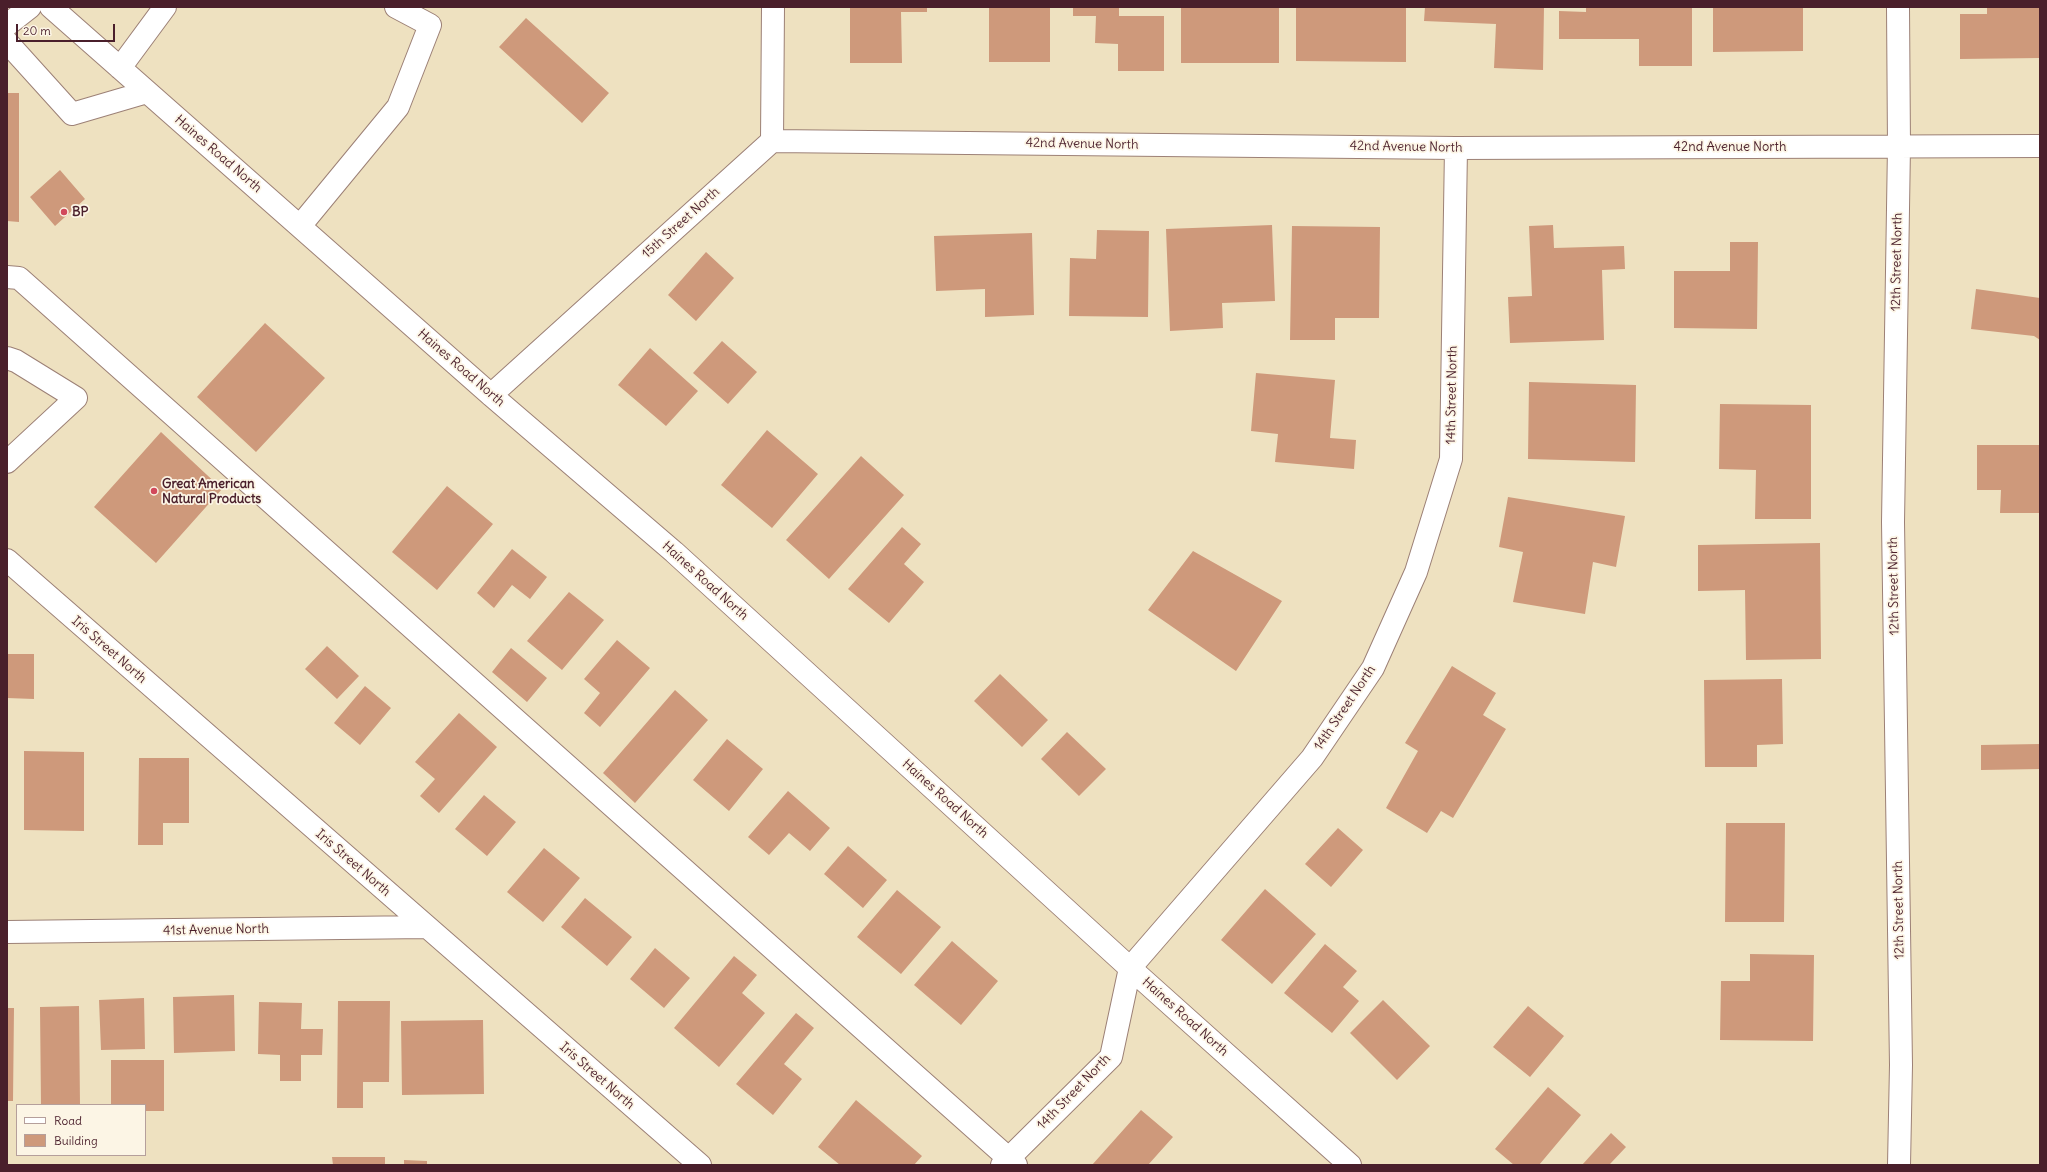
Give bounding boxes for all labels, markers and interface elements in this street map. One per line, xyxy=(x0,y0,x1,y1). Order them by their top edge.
scale bar xyxy=(18,16,117,42)
text: 20 m xyxy=(23,23,51,38)
street label: Haines Road North xyxy=(171,112,265,196)
street label: 42nd Avenue North xyxy=(1025,135,1139,153)
street label: 42nd Avenue North xyxy=(1349,138,1463,156)
street label: 42nd Avenue North xyxy=(1674,139,1786,155)
street label: 15th Street North xyxy=(639,184,723,262)
place label: BP xyxy=(72,204,88,220)
marker: BP xyxy=(59,207,69,217)
street label: 12th Street North xyxy=(1888,213,1906,311)
street label: Haines Road North xyxy=(414,326,508,410)
street label: 14th Street North xyxy=(1443,345,1461,445)
place label: Great American Natural Products xyxy=(162,476,261,507)
marker: Great American Natural Products xyxy=(149,486,159,496)
street label: 12th Street North xyxy=(1885,537,1903,635)
street label: Haines Road North xyxy=(659,538,751,624)
street label: Iris Street North xyxy=(68,613,150,687)
street label: 14th Street North xyxy=(1311,663,1379,753)
street label: Haines Road North xyxy=(899,756,991,842)
street label: Iris Street North xyxy=(312,826,394,900)
street label: 12th Street North xyxy=(1890,861,1908,959)
street label: 41st Avenue North xyxy=(163,921,269,939)
street label: Haines Road North xyxy=(1139,974,1231,1060)
street label: Iris Street North xyxy=(556,1039,638,1113)
street label: 14th Street North xyxy=(1034,1051,1114,1133)
legend xyxy=(16,1104,146,1156)
text: Road xyxy=(54,1113,82,1128)
text: Building xyxy=(54,1133,98,1148)

